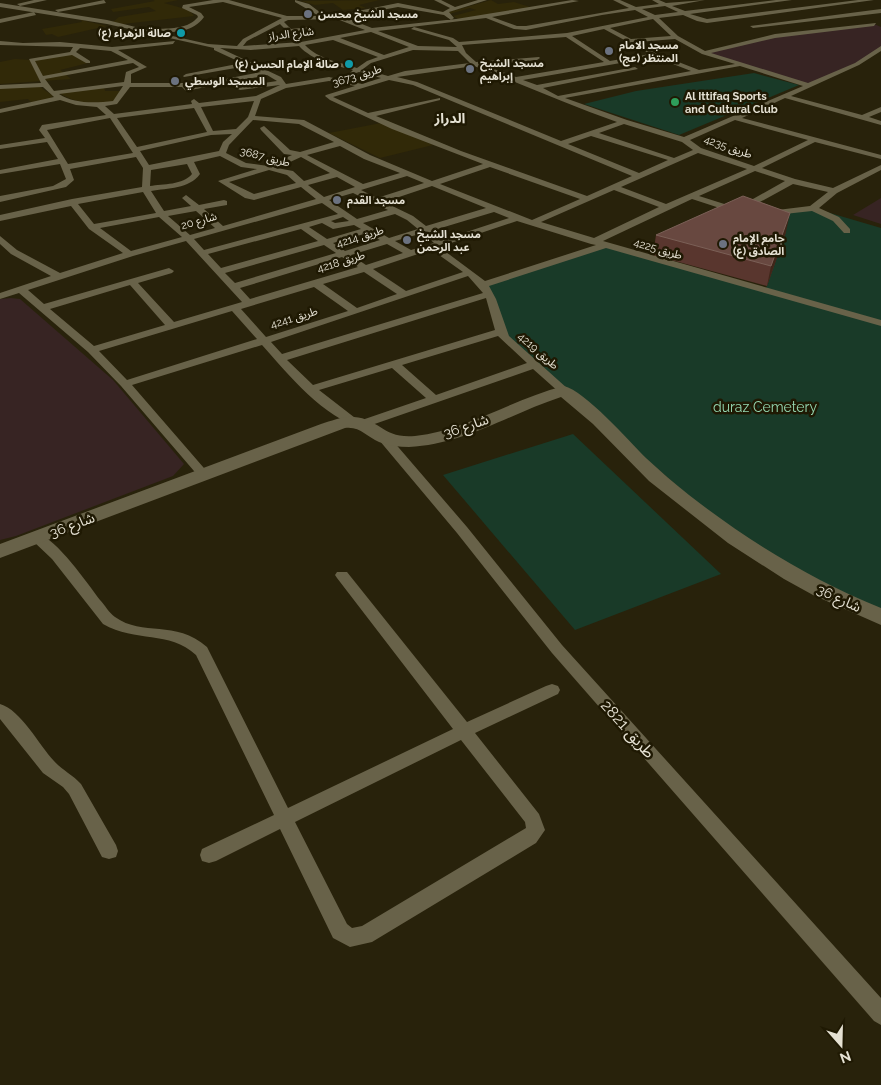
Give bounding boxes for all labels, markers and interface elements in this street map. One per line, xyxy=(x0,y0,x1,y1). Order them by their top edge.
marker: مسجد الشيخ محسن xyxy=(302,8,314,20)
place label: مسجد الشيخ محسن xyxy=(318,8,418,23)
street label: شارع الدراز xyxy=(266,25,315,44)
place label: (ع) صالة الزهراء xyxy=(98,27,171,41)
marker: (ع) صالة الزهراء xyxy=(175,27,187,39)
place label: مسجد الامام المنتظر (عج) xyxy=(619,39,679,67)
marker: مسجد الامام المنتظر (عج) xyxy=(603,45,615,57)
place label: مسجد الشيخ إبراهيم xyxy=(480,57,544,85)
place label: صالة الإمام الحسن (ع) xyxy=(235,58,339,73)
marker: صالة الإمام الحسن (ع) xyxy=(343,58,355,70)
street label: طريق 3673 xyxy=(331,62,383,90)
marker: مسجد الشيخ إبراهيم xyxy=(464,63,476,75)
marker: المسجد الوسطي xyxy=(169,75,181,87)
place label: المسجد الوسطي xyxy=(185,75,265,90)
place label: Al Ittifaq Sports and Cultural Club xyxy=(685,90,778,116)
marker: Al Ittifaq Sports and Cultural Club xyxy=(669,96,681,108)
district label: الدراز xyxy=(434,110,466,127)
street label: طريق 4235 xyxy=(702,133,754,161)
street label: طريق 3687 xyxy=(238,144,292,170)
marker: مسجد القدم xyxy=(331,194,343,206)
place label: مسجد القدم xyxy=(347,194,405,209)
street label: شارع 20 xyxy=(180,210,219,233)
street label: طريق 4214 xyxy=(335,224,385,250)
place label: مسجد الشيخ عبد الرحمن xyxy=(417,228,481,254)
place label: جامع الإمام الصادق (ع) xyxy=(733,232,785,259)
marker: مسجد الشيخ عبد الرحمن xyxy=(401,234,413,246)
street label: طريق 4225 xyxy=(632,236,684,262)
marker: جامع الإمام الصادق (ع) xyxy=(717,238,729,250)
street label: طريق 4218 xyxy=(315,249,367,275)
street label: طريق 4241 xyxy=(269,305,319,331)
street label: طريق 4219 xyxy=(515,330,561,372)
park label: duraz Cemetery xyxy=(713,399,817,415)
street label: شارع 36 xyxy=(441,411,492,444)
street label: شارع 36 xyxy=(47,509,98,544)
street label: شارع 36 xyxy=(813,581,864,618)
street label: طريق 2821 xyxy=(596,696,659,763)
north arrow xyxy=(816,1020,866,1070)
text: N xyxy=(838,1048,853,1067)

